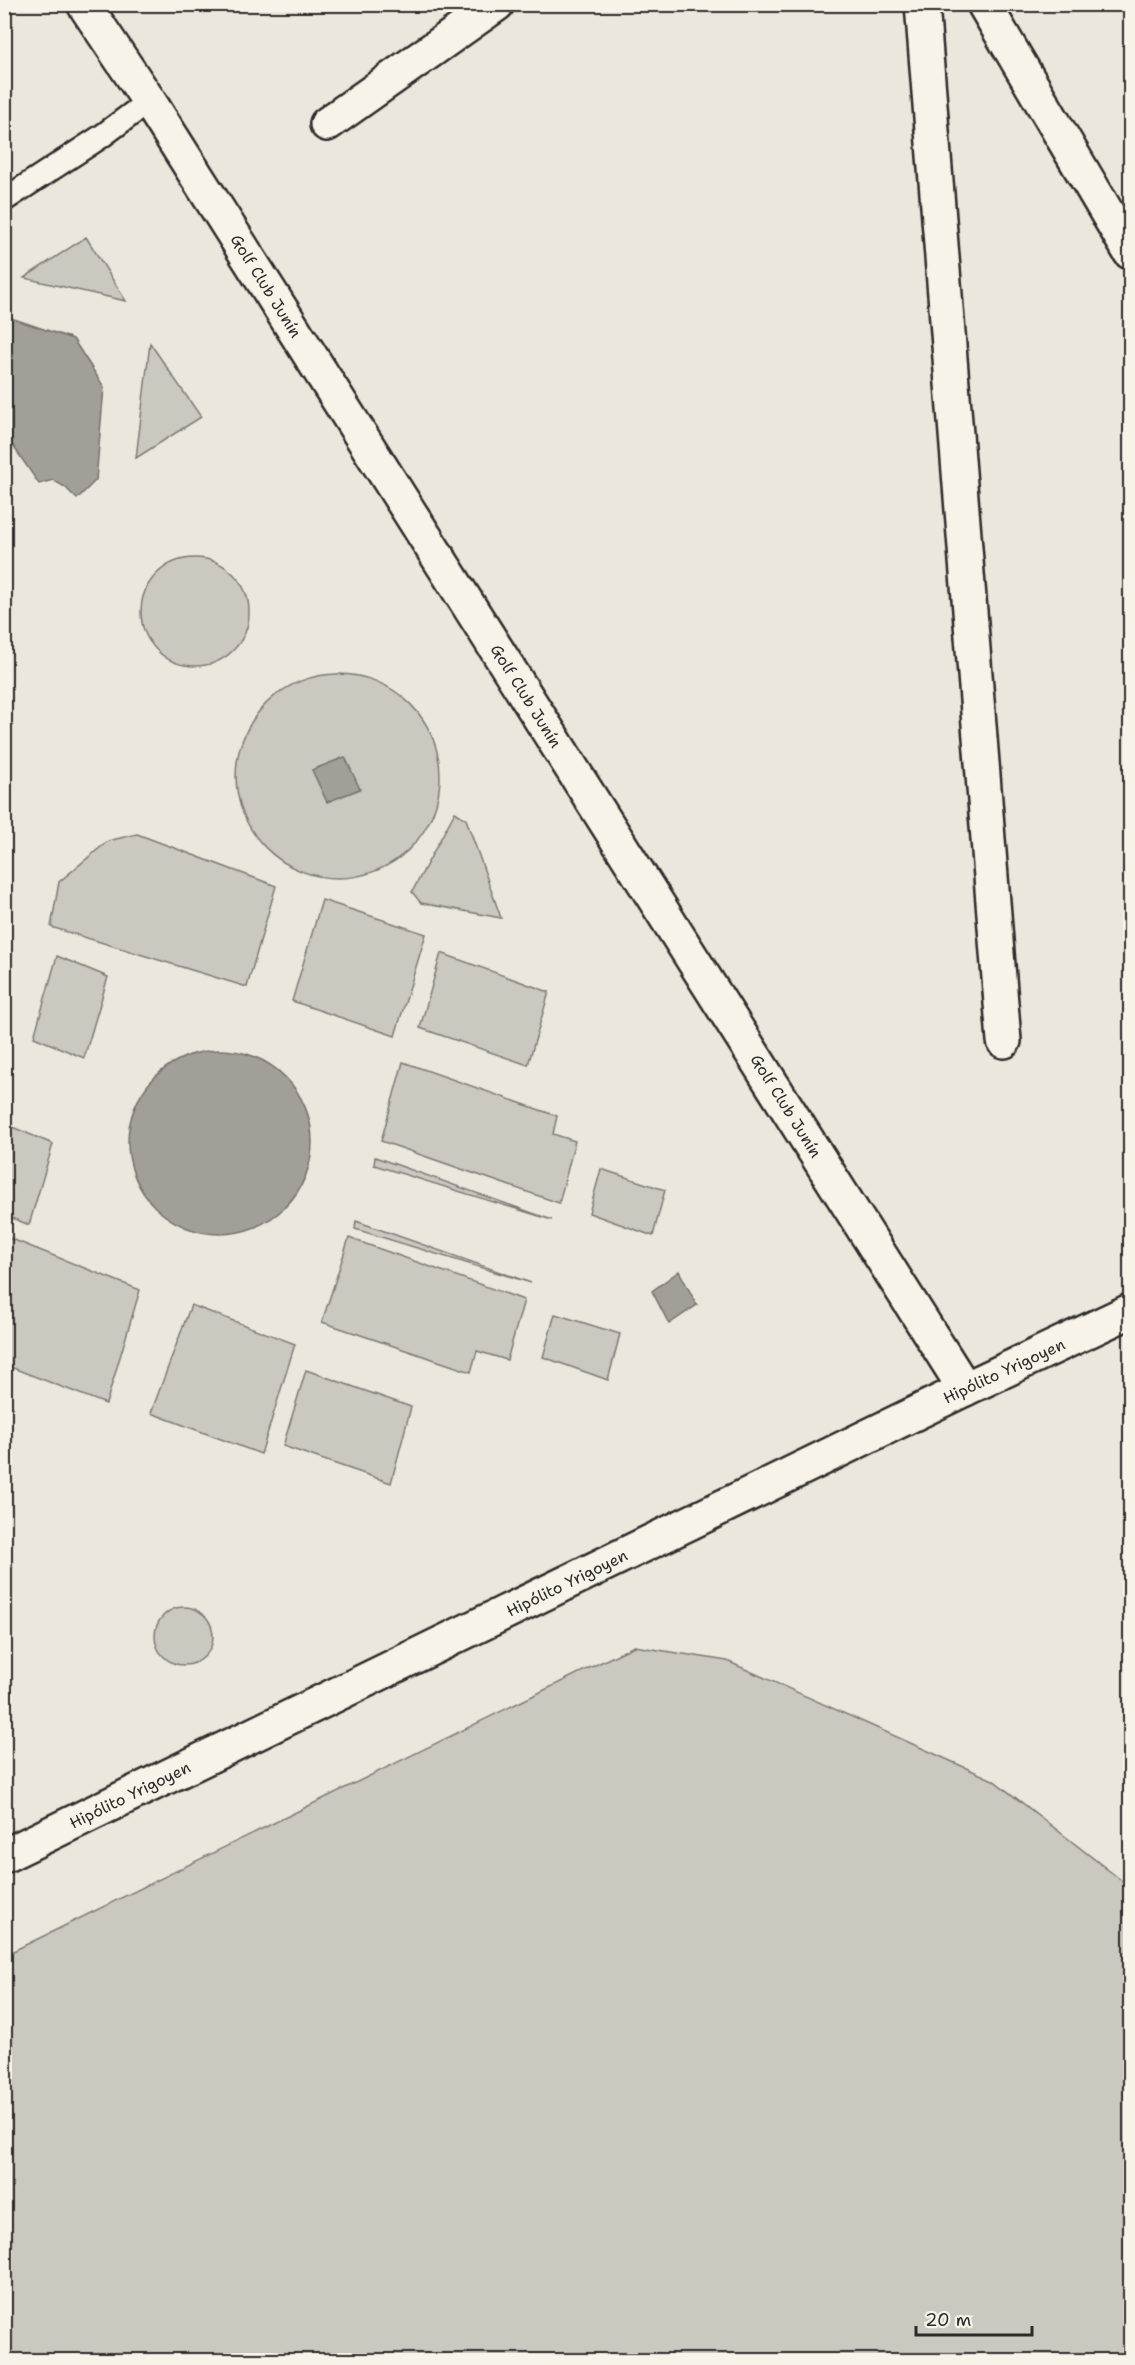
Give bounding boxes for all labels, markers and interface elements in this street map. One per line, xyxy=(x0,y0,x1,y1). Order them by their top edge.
street label: Golf Club Junín xyxy=(226,230,306,342)
street label: Golf Club Junín xyxy=(486,640,566,752)
street label: Golf Club Junín xyxy=(746,1050,826,1162)
street label: Hipólito Yrigoyen xyxy=(940,1333,1069,1408)
street label: Hipólito Yrigoyen xyxy=(503,1544,631,1621)
street label: Hipólito Yrigoyen xyxy=(66,1756,194,1833)
scale bar xyxy=(916,2299,1032,2337)
text: 20 m xyxy=(925,2308,971,2332)

